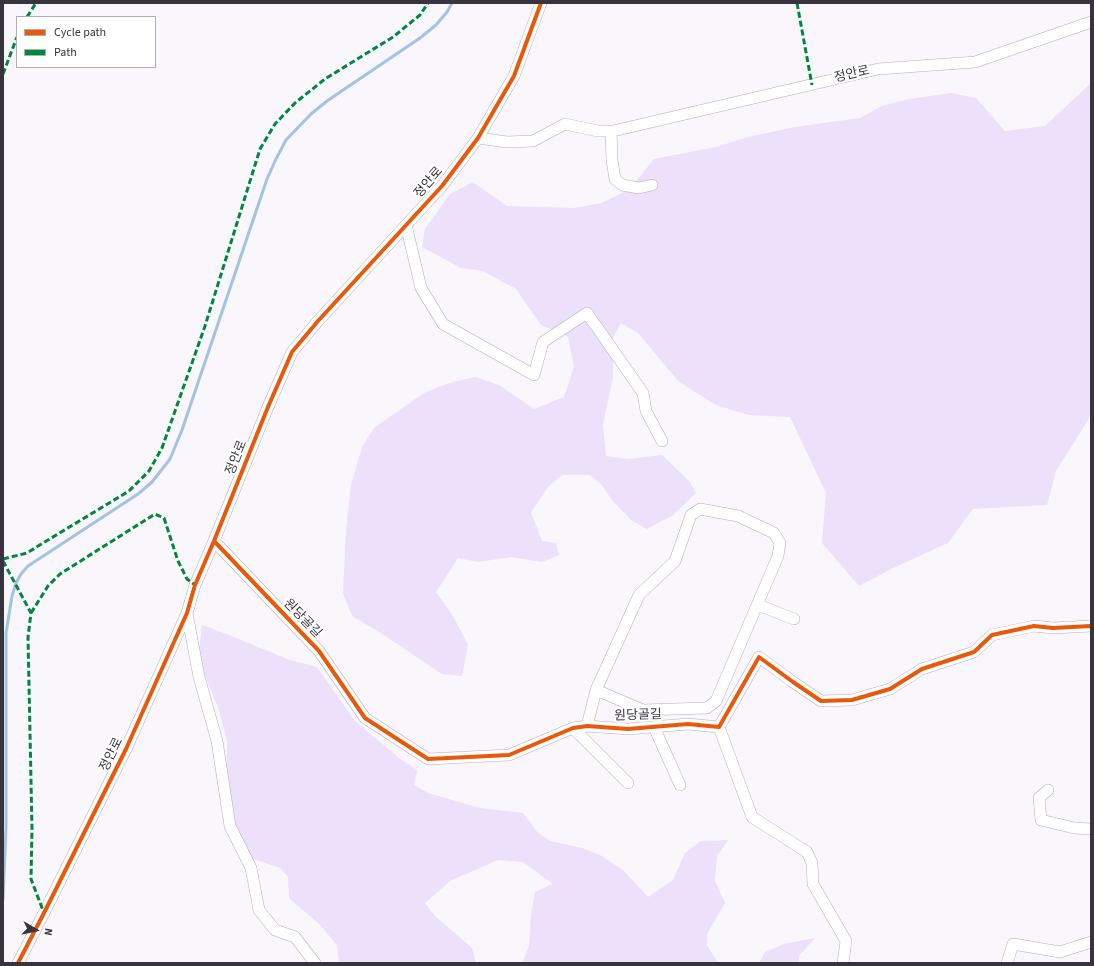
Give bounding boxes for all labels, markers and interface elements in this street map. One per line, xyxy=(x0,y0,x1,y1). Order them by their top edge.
legend xyxy=(16,16,156,68)
text: Cycle path xyxy=(54,24,106,41)
text: Path xyxy=(54,44,77,61)
street label: 정안로 xyxy=(833,63,871,87)
street label: 정안로 xyxy=(411,164,447,202)
street label: 정안로 xyxy=(223,438,251,478)
street label: 원당골길 xyxy=(280,596,324,642)
street label: 원당골길 xyxy=(614,707,662,725)
street label: 정안로 xyxy=(97,735,127,775)
north arrow xyxy=(16,910,56,950)
text: N xyxy=(40,927,56,937)

